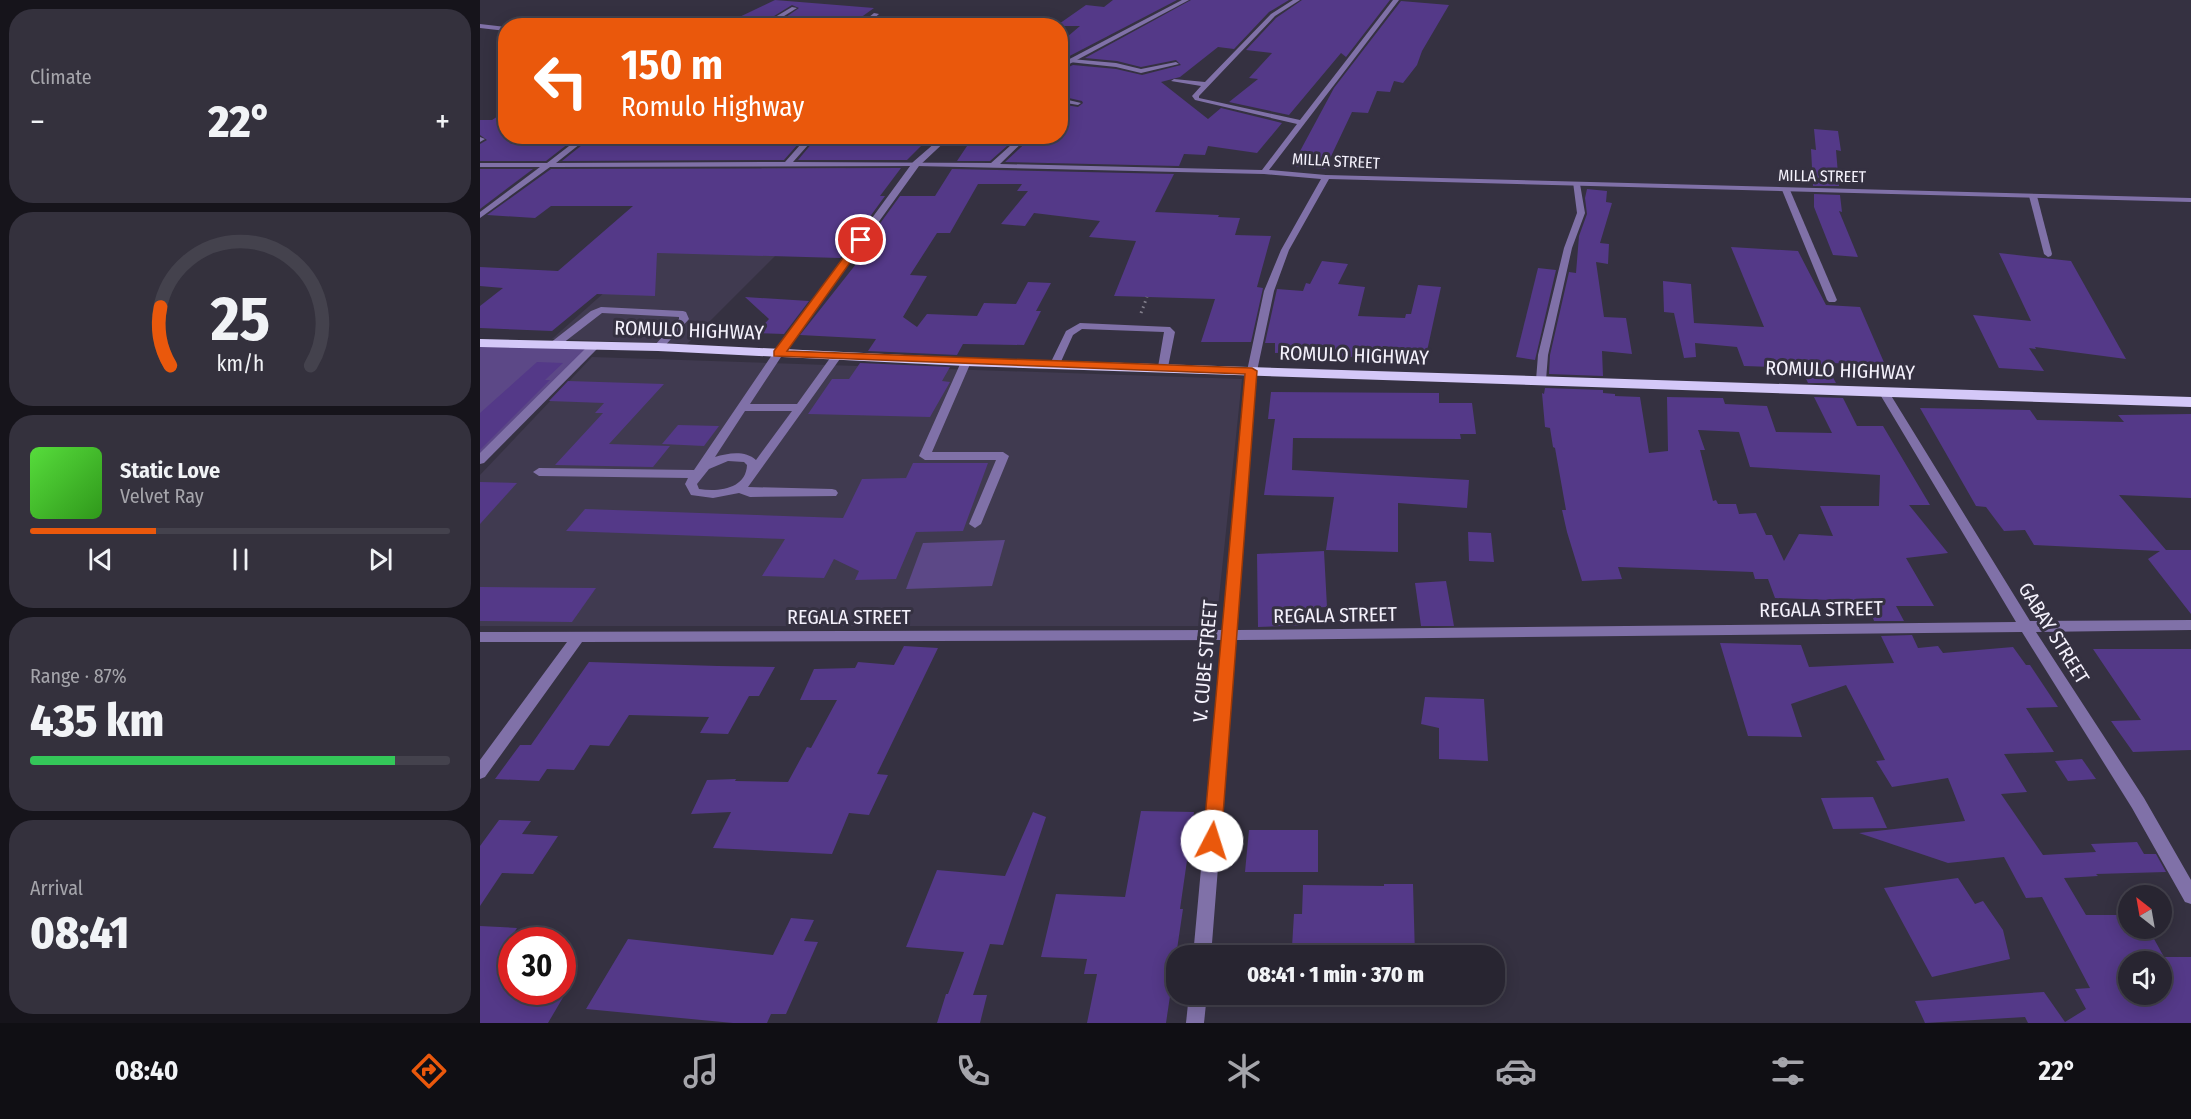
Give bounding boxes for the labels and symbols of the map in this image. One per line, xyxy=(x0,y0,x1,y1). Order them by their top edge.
street label: MILLA STREET xyxy=(1292,149,1381,173)
street label: MILLA STREET xyxy=(1778,166,1867,186)
pin xyxy=(835,214,886,265)
street label: ROMULO HIGHWAY xyxy=(614,315,764,345)
street label: ROMULO HIGHWAY xyxy=(1279,340,1429,370)
street label: ROMULO HIGHWAY xyxy=(1765,355,1915,385)
street label: GABAY STREET xyxy=(2013,578,2095,689)
street label: REGALA STREET xyxy=(1759,596,1884,622)
street label: V. CUBE STREET xyxy=(1188,598,1222,723)
street label: REGALA STREET xyxy=(1273,602,1398,628)
street label: REGALA STREET xyxy=(787,605,912,629)
position arrow xyxy=(1180,809,1244,873)
north arrow xyxy=(2118,885,2172,939)
speed limit sign: 30 xyxy=(498,927,576,1005)

